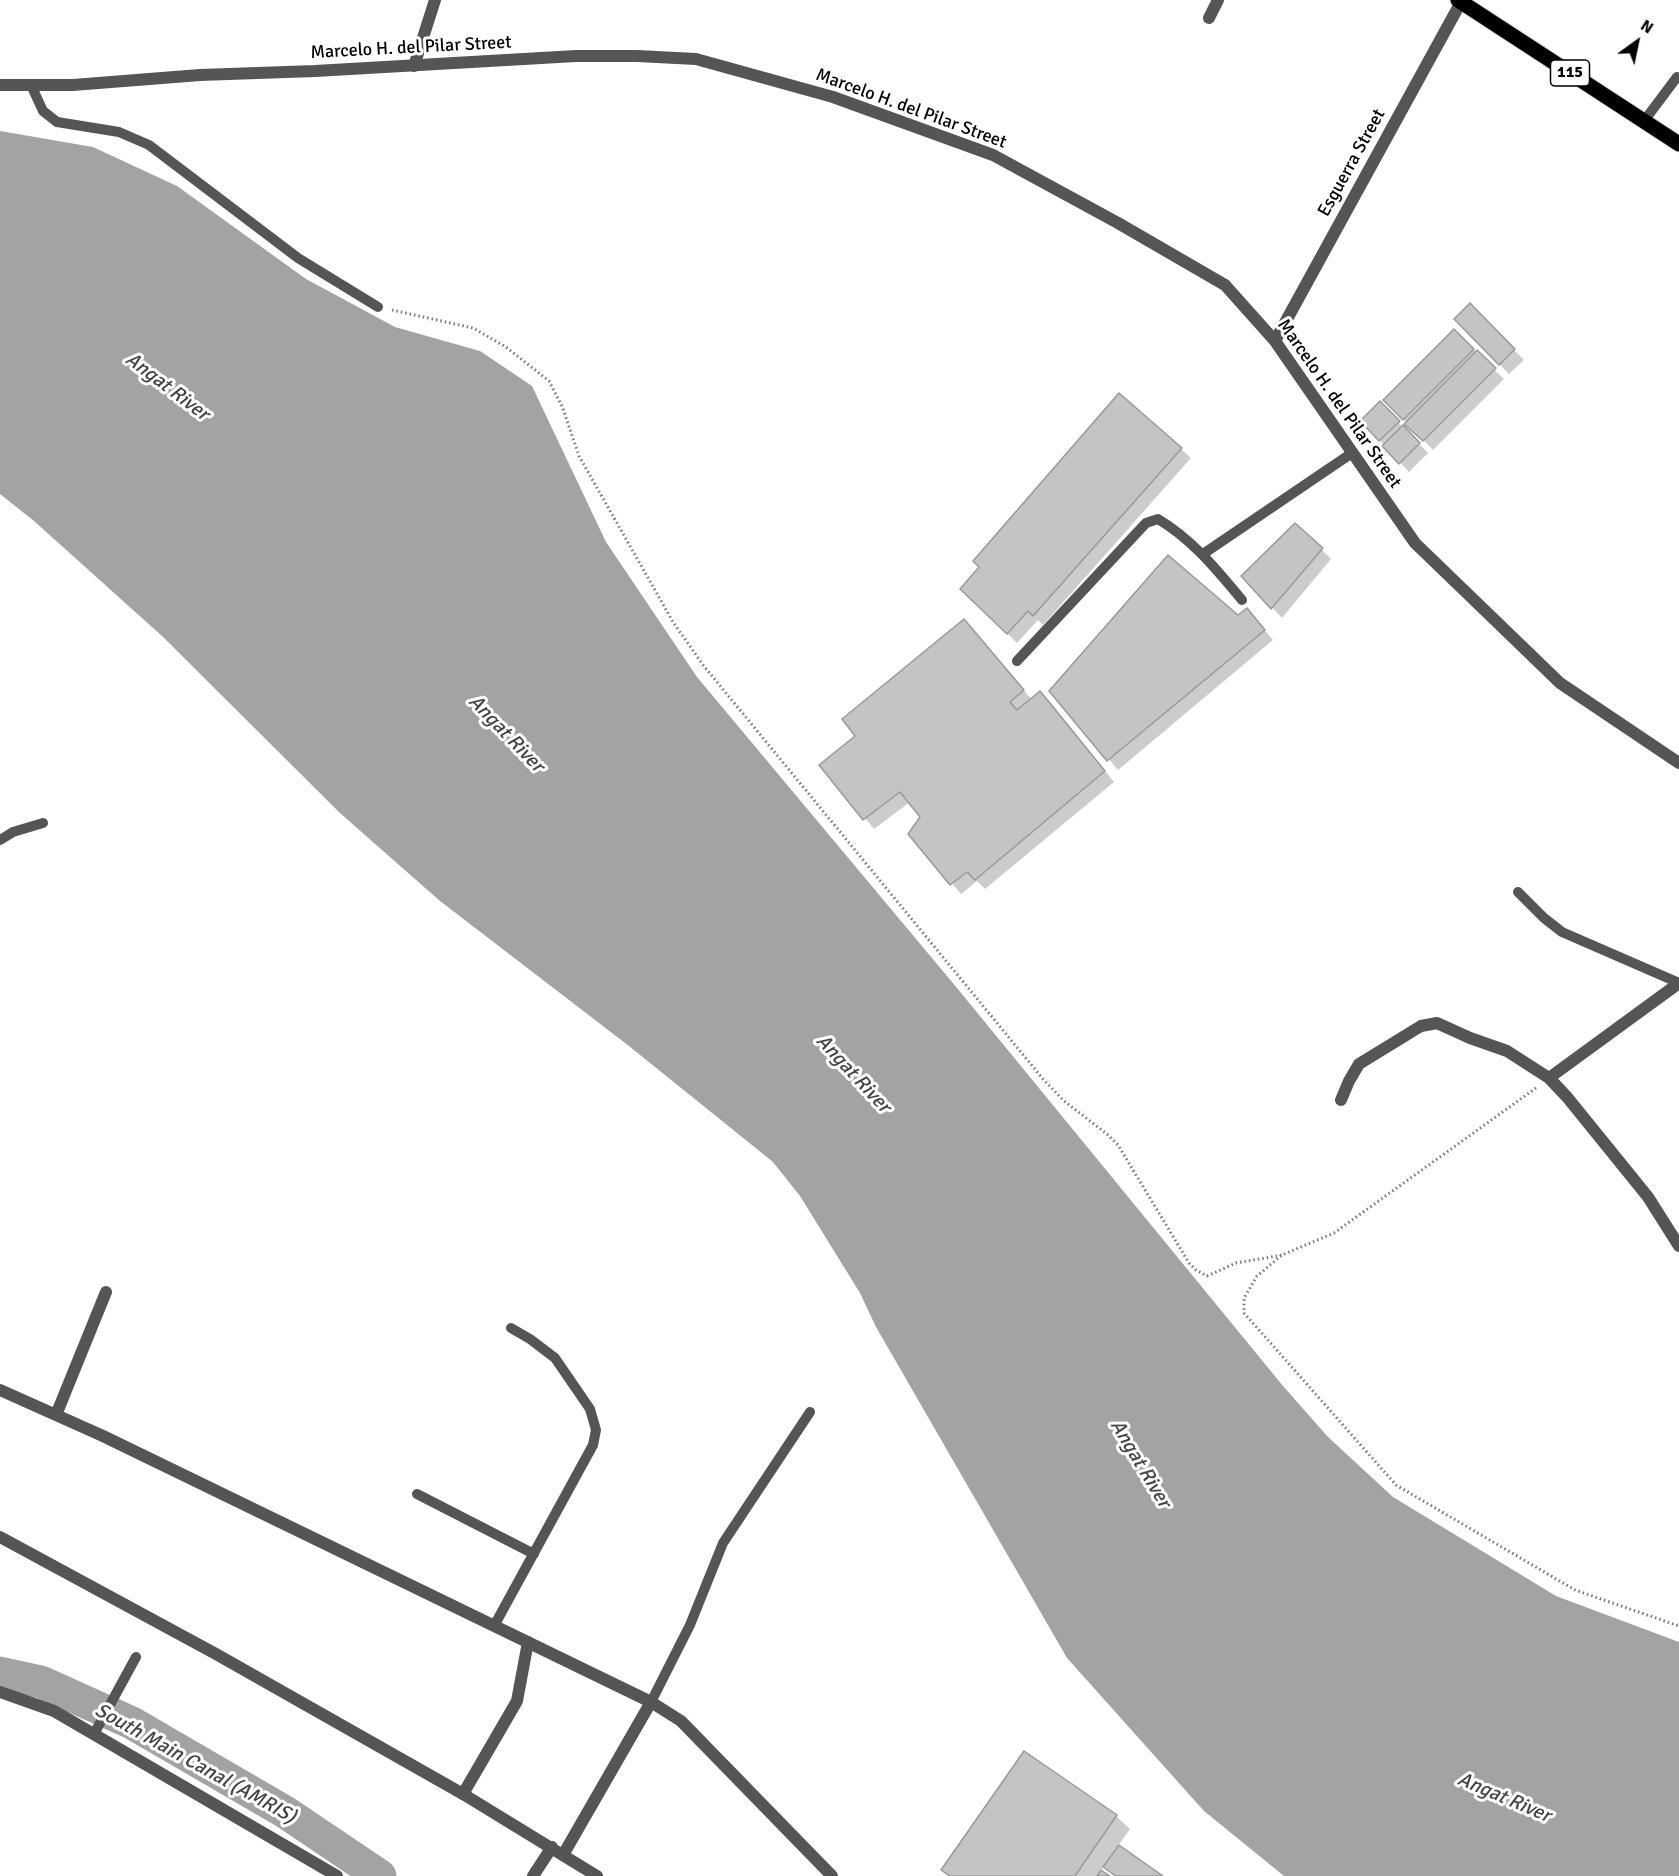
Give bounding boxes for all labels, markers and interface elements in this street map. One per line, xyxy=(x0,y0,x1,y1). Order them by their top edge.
north arrow xyxy=(1607,12,1667,72)
text: N xyxy=(1637,15,1657,38)
street label: Marcelo H. del Pilar Street xyxy=(310,32,512,64)
road number: 115 xyxy=(1550,60,1590,86)
street label: Marcelo H. del Pilar Street xyxy=(813,64,1009,154)
street label: Esguerra Street xyxy=(1314,106,1390,220)
street label: Marcelo H. del Pilar Street xyxy=(1272,315,1406,493)
water label: Angat River xyxy=(120,348,214,426)
water label: Angat River xyxy=(463,690,549,778)
water label: Angat River xyxy=(811,1030,895,1118)
water label: Angat River xyxy=(1104,1416,1176,1512)
water label: South Main Canal (AMRIS) xyxy=(90,1699,300,1829)
water label: Angat River xyxy=(1454,1768,1554,1828)

